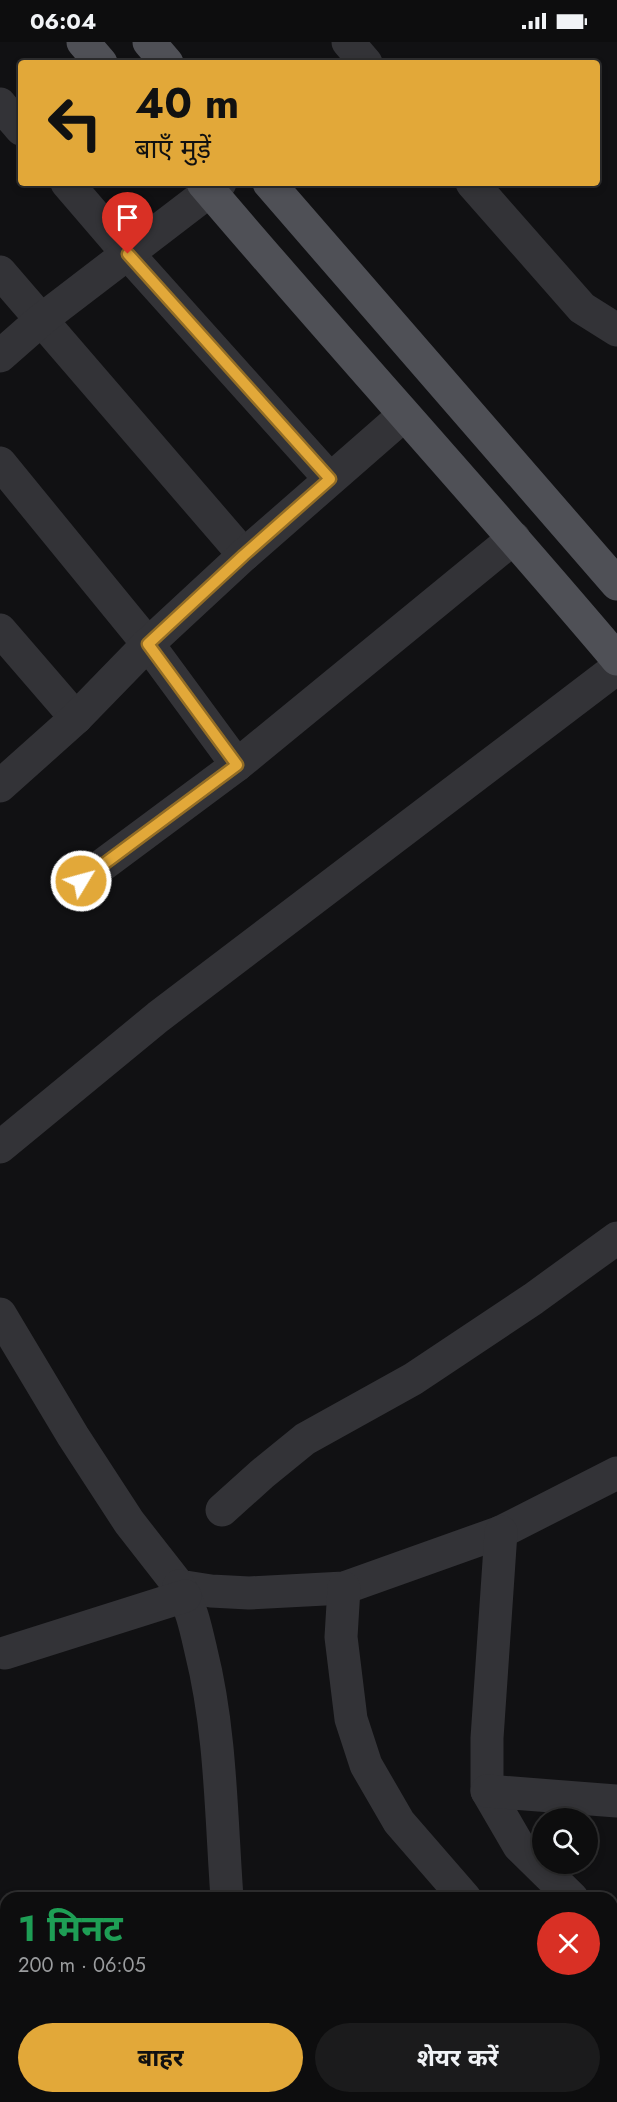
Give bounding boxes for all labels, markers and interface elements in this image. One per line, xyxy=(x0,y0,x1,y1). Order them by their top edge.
text: 06:04 xyxy=(30,5,96,37)
text: 40 m xyxy=(135,73,239,134)
icon: left xyxy=(36,84,114,162)
text: बाएँ मुड़ें xyxy=(135,129,211,168)
pin xyxy=(102,192,153,254)
icon: arrive xyxy=(111,201,144,234)
position arrow xyxy=(49,849,113,913)
map controls xyxy=(532,1808,598,1874)
button: search xyxy=(532,1808,598,1874)
text: 1 मिनट xyxy=(18,1902,123,1954)
button: close xyxy=(537,1912,600,1975)
text: 200 m · 06:05 xyxy=(18,1951,146,1980)
button: बाहर xyxy=(18,2023,303,2092)
button: शेयर करें xyxy=(315,2023,600,2092)

